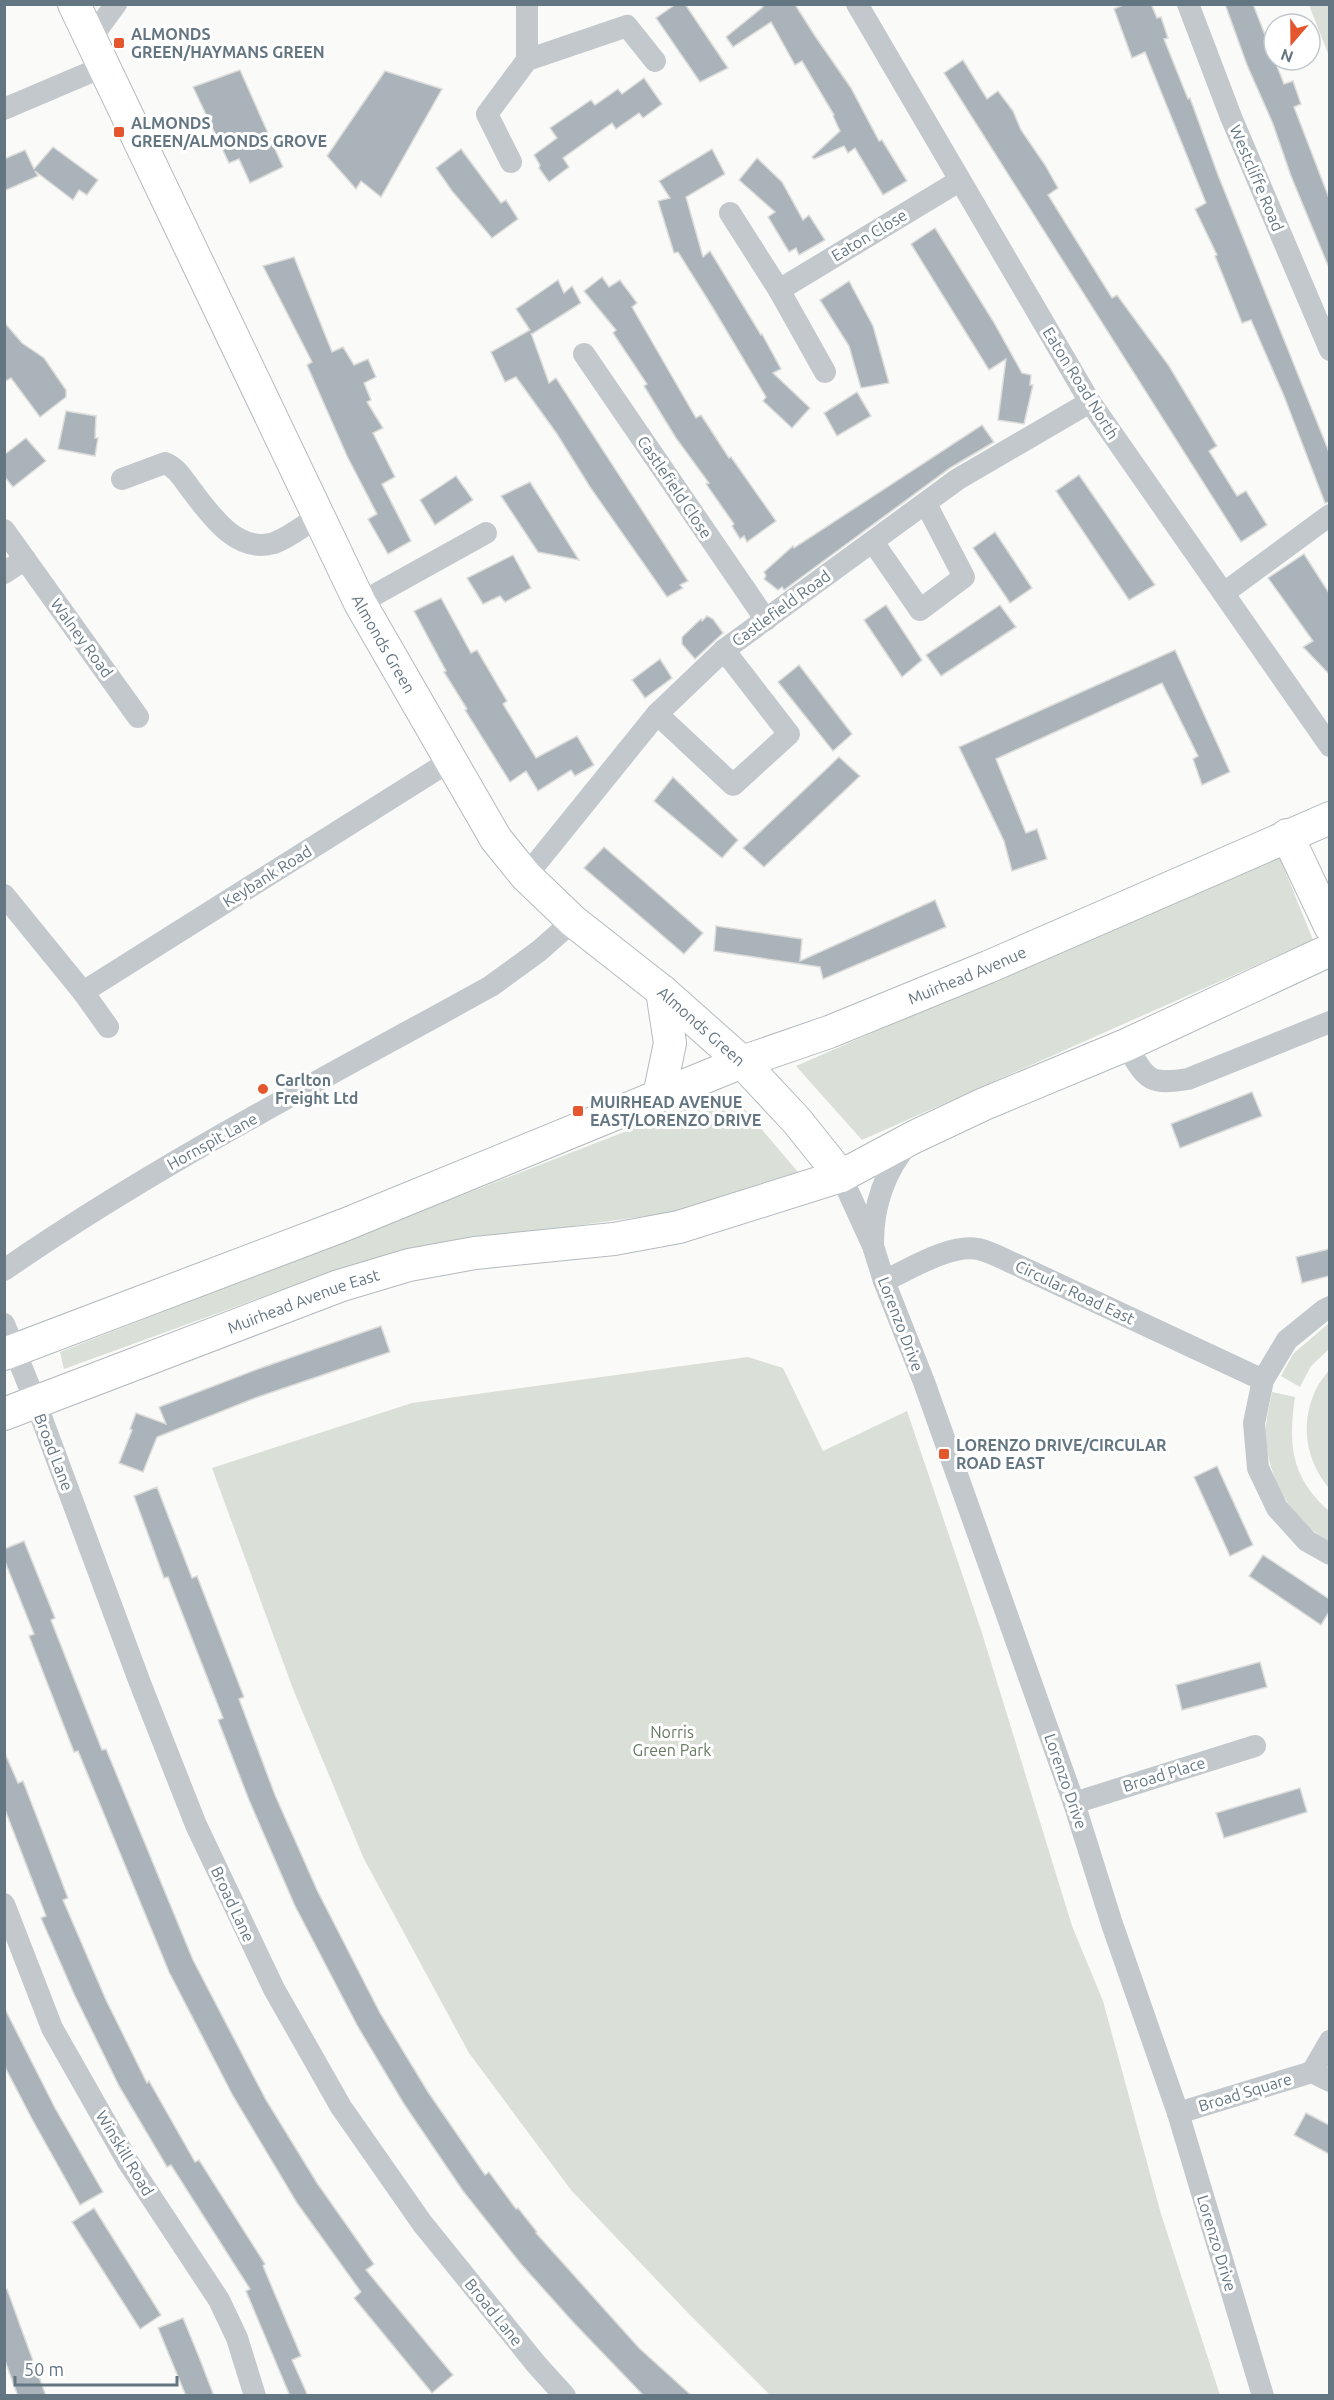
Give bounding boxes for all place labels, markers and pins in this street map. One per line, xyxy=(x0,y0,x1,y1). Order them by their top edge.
place label: ALMONDS GREEN/HAYMANS GREEN xyxy=(131,25,325,61)
marker: ALMONDS GREEN/HAYMANS GREEN xyxy=(112,36,126,50)
place label: ALMONDS GREEN/ALMONDS GROVE xyxy=(131,114,327,150)
marker: ALMONDS GREEN/ALMONDS GROVE xyxy=(112,125,126,139)
place label: Carlton Freight Ltd xyxy=(275,1071,358,1107)
marker: Carlton Freight Ltd xyxy=(256,1082,270,1096)
place label: MUIRHEAD AVENUE EAST/LORENZO DRIVE xyxy=(590,1093,761,1129)
marker: MUIRHEAD AVENUE EAST/LORENZO DRIVE xyxy=(571,1104,585,1118)
place label: LORENZO DRIVE/CIRCULAR ROAD EAST xyxy=(956,1436,1167,1472)
marker: LORENZO DRIVE/CIRCULAR ROAD EAST xyxy=(937,1447,951,1461)

